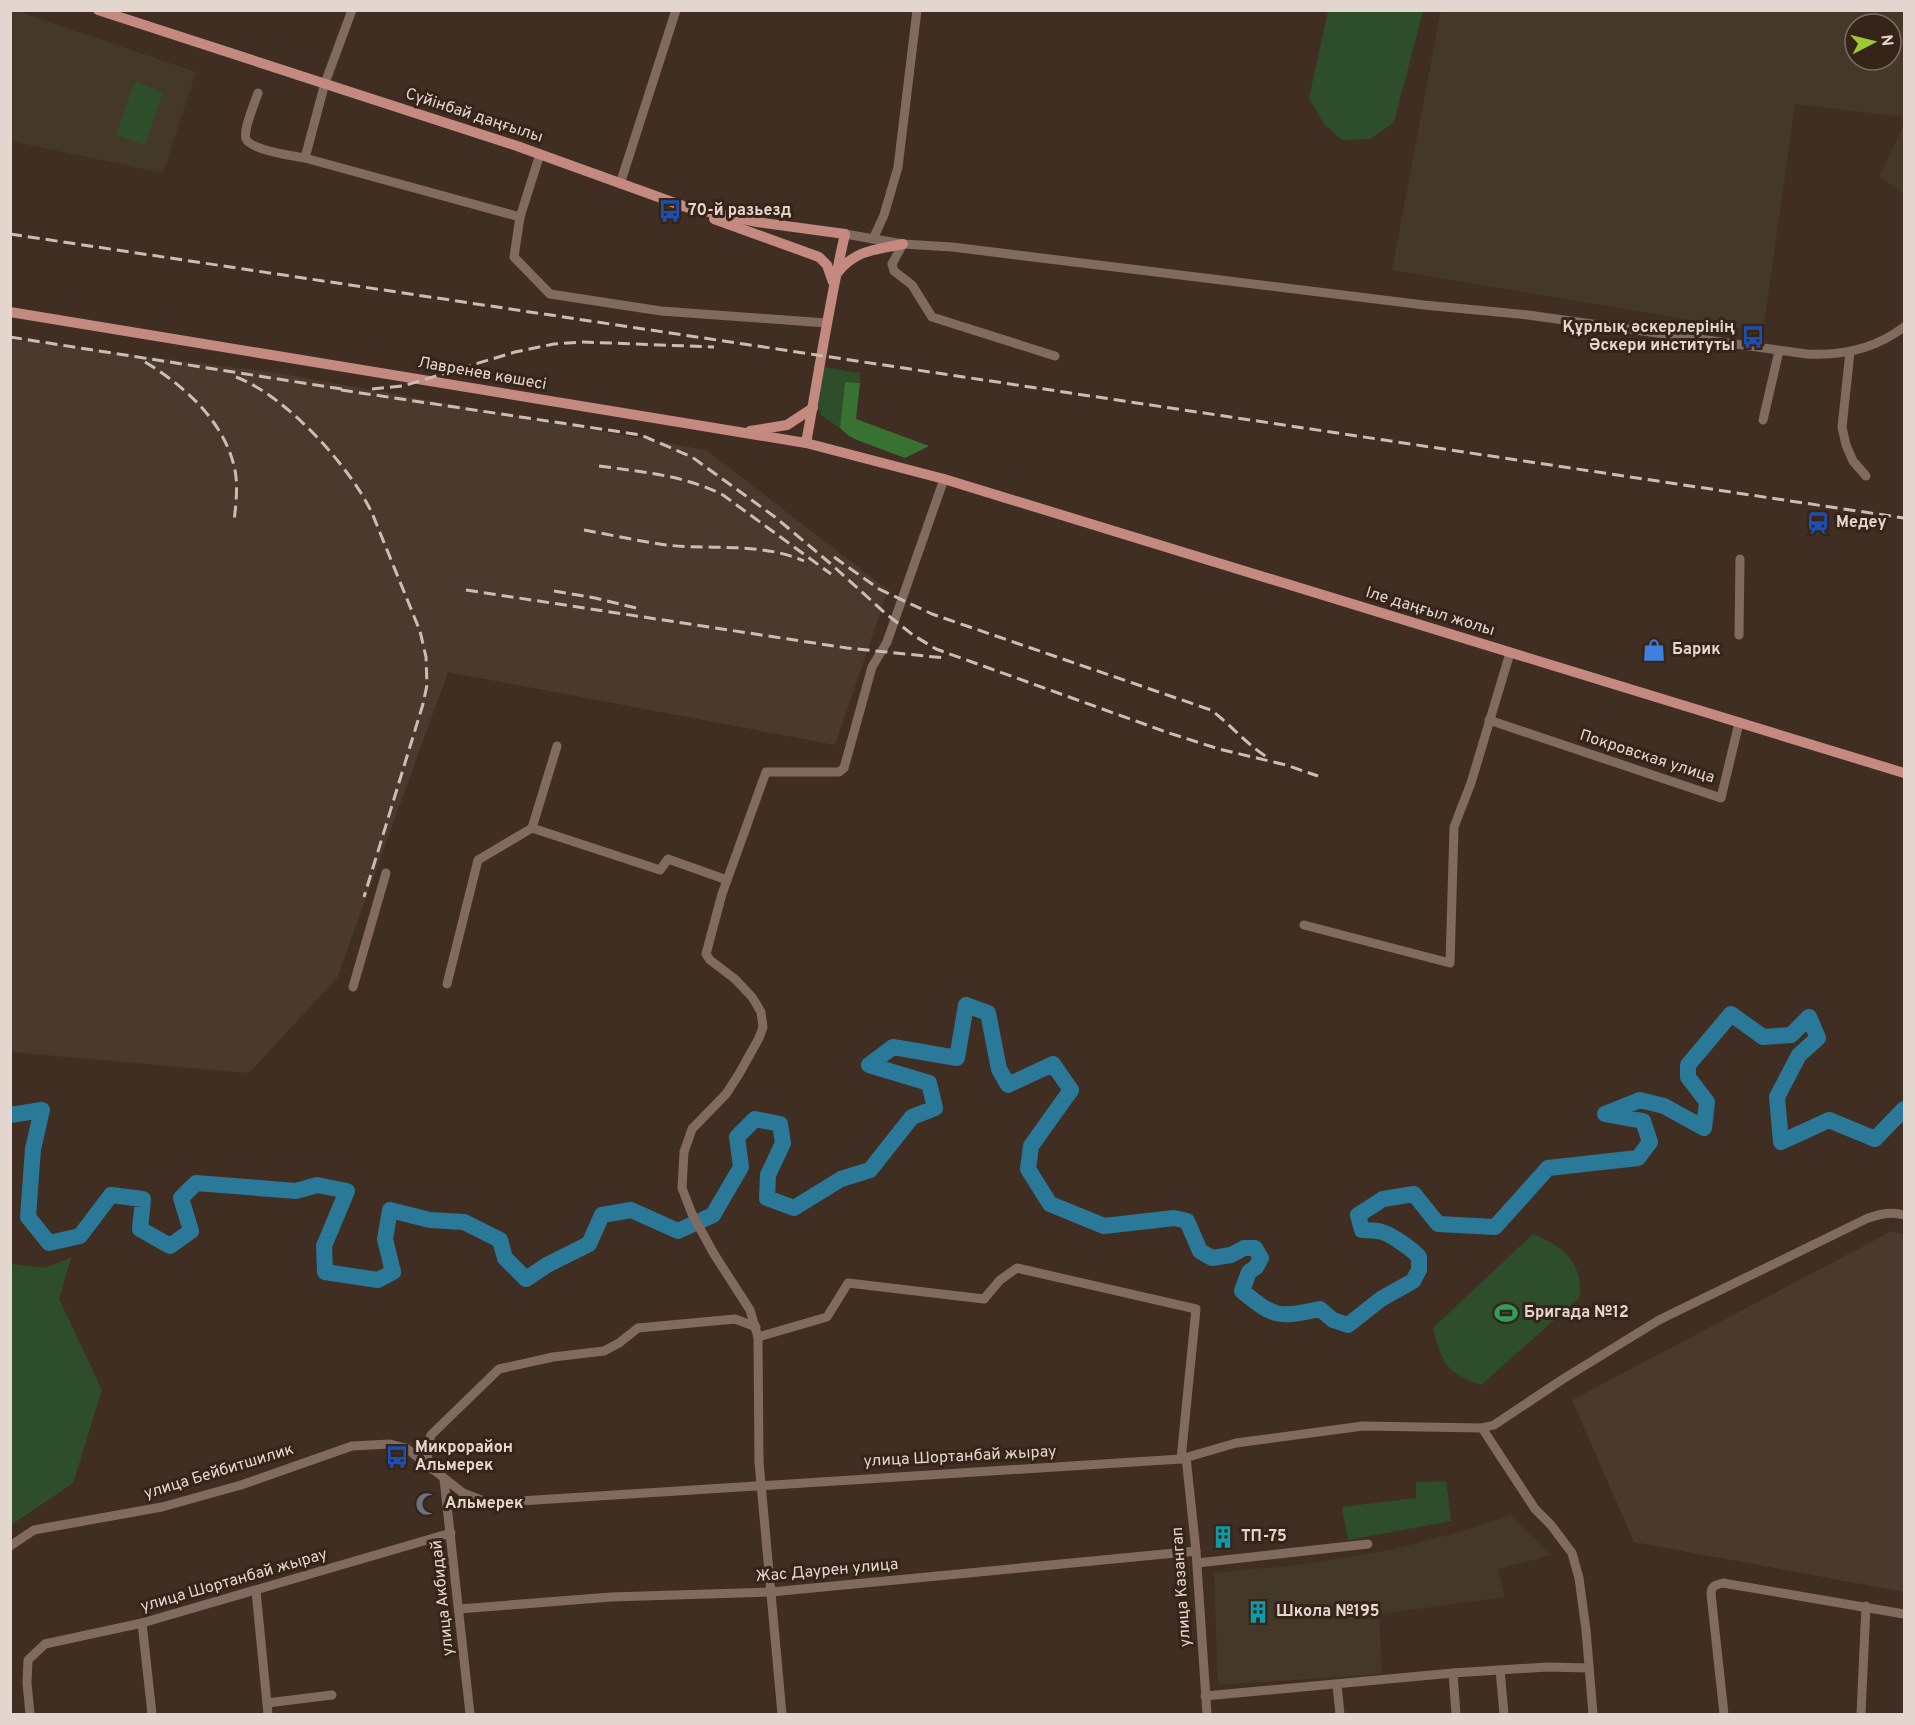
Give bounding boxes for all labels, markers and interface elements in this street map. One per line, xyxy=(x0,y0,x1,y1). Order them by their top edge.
north arrow xyxy=(1843,12,1903,72)
text: N xyxy=(1875,33,1897,47)
street label: Сүйінбай даңғылы xyxy=(403,84,545,148)
bus stop icon: 70-й разьезд xyxy=(657,198,683,224)
place label: 70-й разьезд xyxy=(688,201,792,221)
place label: Құрлық әскерлерінің Әскери институты xyxy=(1563,318,1735,356)
bus stop icon: Құрлық әскерлерінің Әскери институты xyxy=(1740,324,1766,350)
street label: Лавренев көшесі xyxy=(416,353,548,395)
station icon: Медеу xyxy=(1805,510,1831,536)
place label: Медеу xyxy=(1836,513,1886,533)
street label: Іле даңғыл жолы xyxy=(1363,583,1497,641)
shop icon: Барик xyxy=(1641,637,1667,663)
place label: Барик xyxy=(1672,640,1721,660)
street label: Покровская улица xyxy=(1577,726,1717,788)
sports icon: Бригада №12 xyxy=(1493,1300,1519,1326)
place label: Бригада №12 xyxy=(1524,1303,1629,1323)
place label: Микрорайон Альмерек xyxy=(415,1438,513,1476)
street label: улица Бейбитшилик xyxy=(142,1440,296,1504)
street label: улица Шортанбай жырау xyxy=(863,1442,1057,1472)
bus stop icon: Микрорайон Альмерек xyxy=(384,1444,410,1470)
mosque icon: Альмерек xyxy=(414,1491,440,1517)
place label: Альмерек xyxy=(445,1494,523,1514)
building icon: ТП-75 xyxy=(1210,1524,1236,1550)
street label: улица Казангап xyxy=(1168,1526,1196,1648)
place label: ТП-75 xyxy=(1241,1527,1287,1547)
street label: улица Акбидай xyxy=(427,1539,459,1657)
street label: улица Шортанбай жырау xyxy=(138,1545,330,1617)
street label: Жас Даурен улица xyxy=(755,1555,899,1587)
building icon: Школа №195 xyxy=(1245,1599,1271,1625)
place label: Школа №195 xyxy=(1276,1602,1380,1622)

